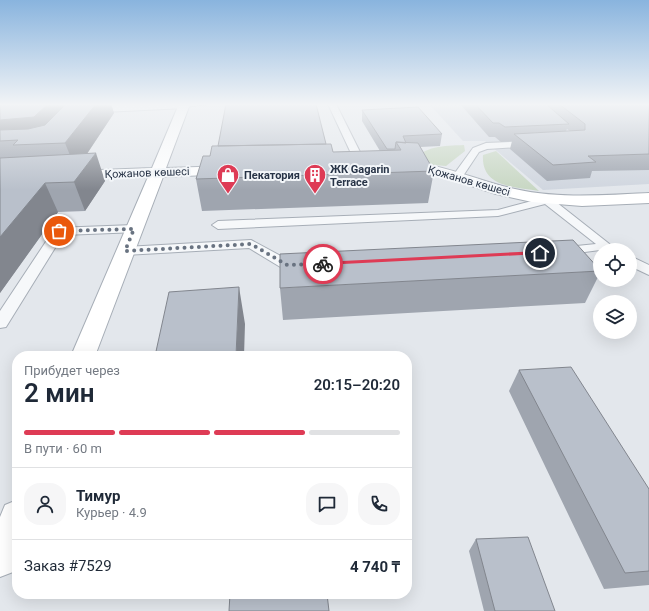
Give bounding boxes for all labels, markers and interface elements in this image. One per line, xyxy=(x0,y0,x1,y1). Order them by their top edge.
shop icon: Пекатория xyxy=(215,162,241,195)
building icon: ЖК Gagarin Terrace xyxy=(302,162,328,195)
place label: ЖК Gagarin Terrace xyxy=(330,163,390,189)
street label: Қожанов көшесі xyxy=(426,163,512,199)
street label: Қожанов көшесі xyxy=(104,165,190,181)
place label: Пекатория xyxy=(244,169,300,182)
pin xyxy=(42,214,76,248)
icon: bag xyxy=(48,220,70,242)
pin xyxy=(523,236,557,270)
icon: home xyxy=(529,242,551,264)
map controls xyxy=(593,243,637,339)
button: locate xyxy=(593,243,637,287)
courier xyxy=(303,244,343,284)
icon: bike xyxy=(312,253,334,275)
button: layers xyxy=(593,295,637,339)
text: Прибудет через xyxy=(24,363,120,378)
text: 20:15–20:20 xyxy=(314,376,400,394)
text: 2 мин xyxy=(24,378,95,408)
text: В пути · 60 m xyxy=(24,441,102,456)
button: person xyxy=(24,483,66,525)
button: chat xyxy=(306,483,348,525)
button: phone xyxy=(358,483,400,525)
text: Тимур xyxy=(76,487,120,505)
text: Курьер · 4.9 xyxy=(76,505,147,520)
text: Заказ #7529 xyxy=(24,557,112,575)
text: 4 740 ₸ xyxy=(350,558,400,576)

